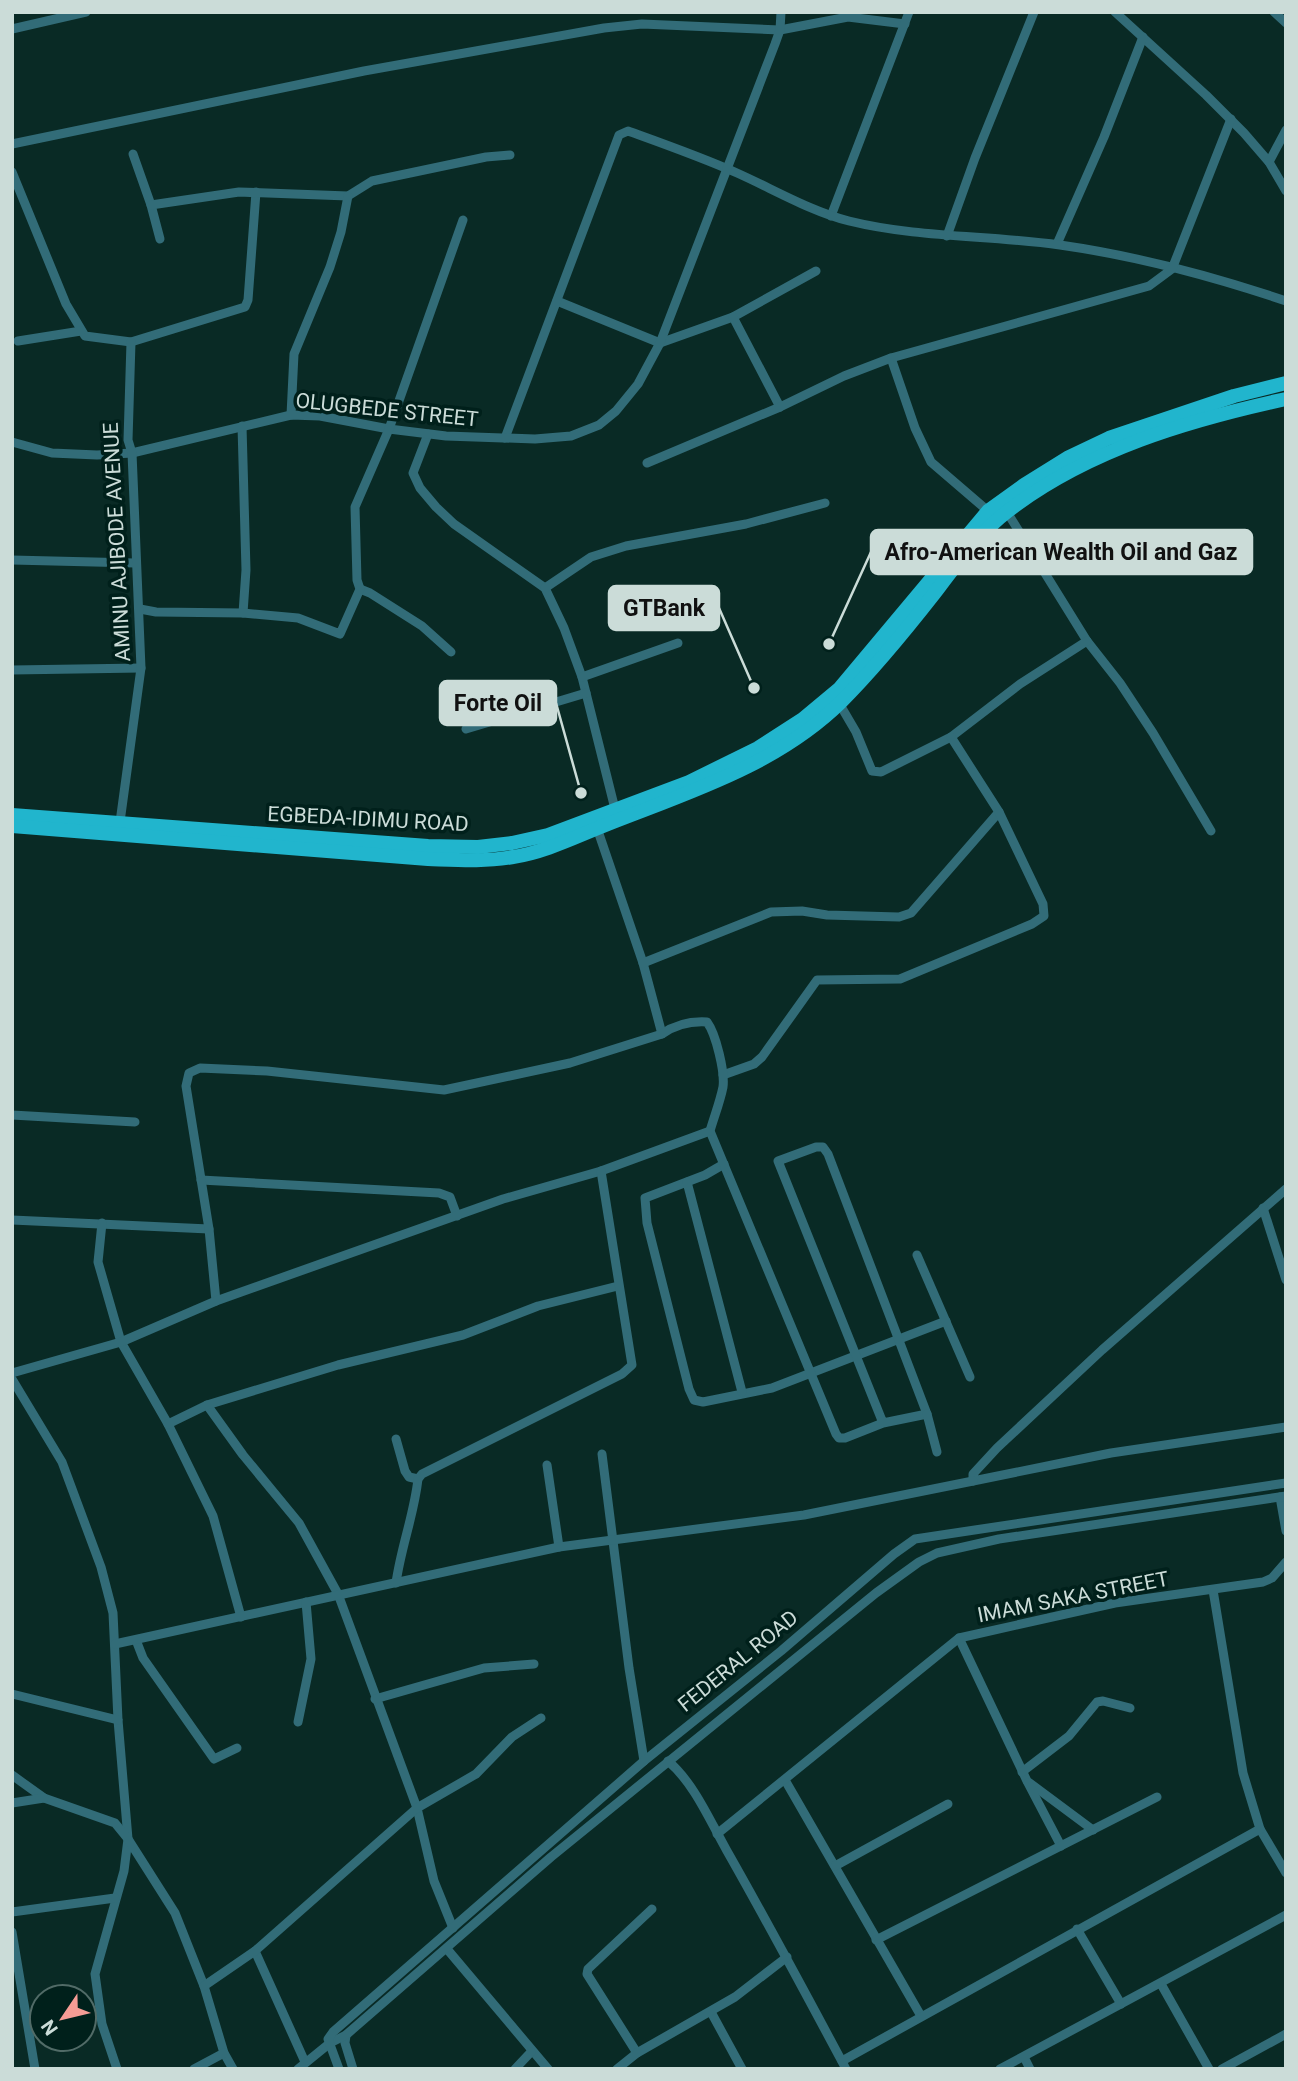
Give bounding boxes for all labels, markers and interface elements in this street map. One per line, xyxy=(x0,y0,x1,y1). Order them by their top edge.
street label: OLUGBEDE STREET xyxy=(294,388,480,432)
street label: AMINU AJIBODE AVENUE xyxy=(99,422,135,662)
callout: Afro-American Wealth Oil and Gaz xyxy=(871,530,1252,574)
text: Afro-American Wealth Oil and Gaz xyxy=(885,539,1237,566)
callout: GTBank xyxy=(609,586,719,630)
text: GTBank xyxy=(623,595,706,622)
callout: Forte Oil xyxy=(440,681,556,725)
text: Forte Oil xyxy=(454,690,542,717)
street label: EGBEDA-IDIMU ROAD xyxy=(267,802,469,836)
street label: IMAM SAKA STREET xyxy=(975,1567,1171,1627)
street label: FEDERAL ROAD xyxy=(673,1605,803,1717)
north arrow xyxy=(28,1983,98,2053)
text: N xyxy=(36,2015,63,2040)

